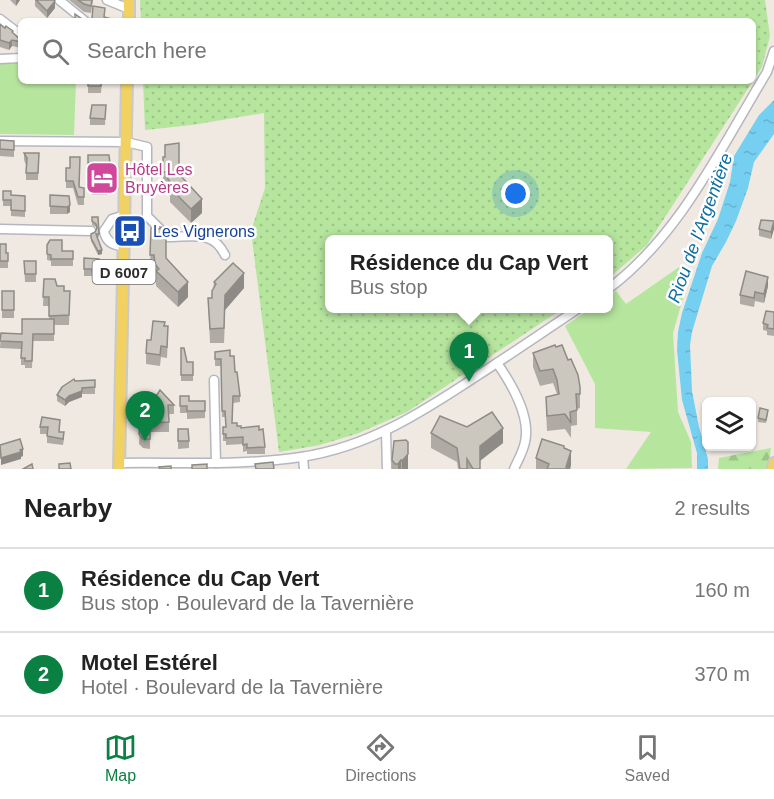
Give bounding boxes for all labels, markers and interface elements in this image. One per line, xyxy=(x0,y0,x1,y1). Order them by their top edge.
search box xyxy=(18,18,756,84)
icon: search xyxy=(39,35,72,68)
text: Search here xyxy=(87,38,207,63)
water label: Riou de l'Argentière xyxy=(664,151,736,305)
hotel icon: Hôtel Les Bruyères xyxy=(84,160,120,196)
place label: Hôtel Les Bruyères xyxy=(125,161,193,196)
your location xyxy=(501,179,530,208)
bus stop icon: Les Vignerons xyxy=(112,213,148,249)
place label: Les Vignerons xyxy=(153,223,255,240)
popup xyxy=(325,235,613,313)
text: Résidence du Cap Vert xyxy=(350,250,588,275)
road number: D 6007 xyxy=(92,260,156,284)
text: Bus stop xyxy=(350,276,428,298)
pin: 1 xyxy=(450,332,488,382)
pin: 2 xyxy=(126,392,164,441)
map controls xyxy=(702,397,756,451)
button: layers xyxy=(702,397,756,451)
text: Nearby xyxy=(24,493,112,523)
text: 2 results xyxy=(674,497,750,519)
text: Résidence du Cap Vert xyxy=(81,566,319,591)
text: 1 xyxy=(38,579,49,601)
text: 160 m xyxy=(694,579,750,601)
text: Bus stop · Boulevard de la Tavernière xyxy=(81,592,414,614)
text: Motel Estérel xyxy=(81,650,218,675)
text: 2 xyxy=(38,663,49,685)
text: 370 m xyxy=(694,663,750,685)
text: Hotel · Boulevard de la Tavernière xyxy=(81,676,383,698)
tab: Map xyxy=(104,731,137,785)
tab: Directions xyxy=(345,731,416,785)
tab: Saved xyxy=(625,731,670,785)

